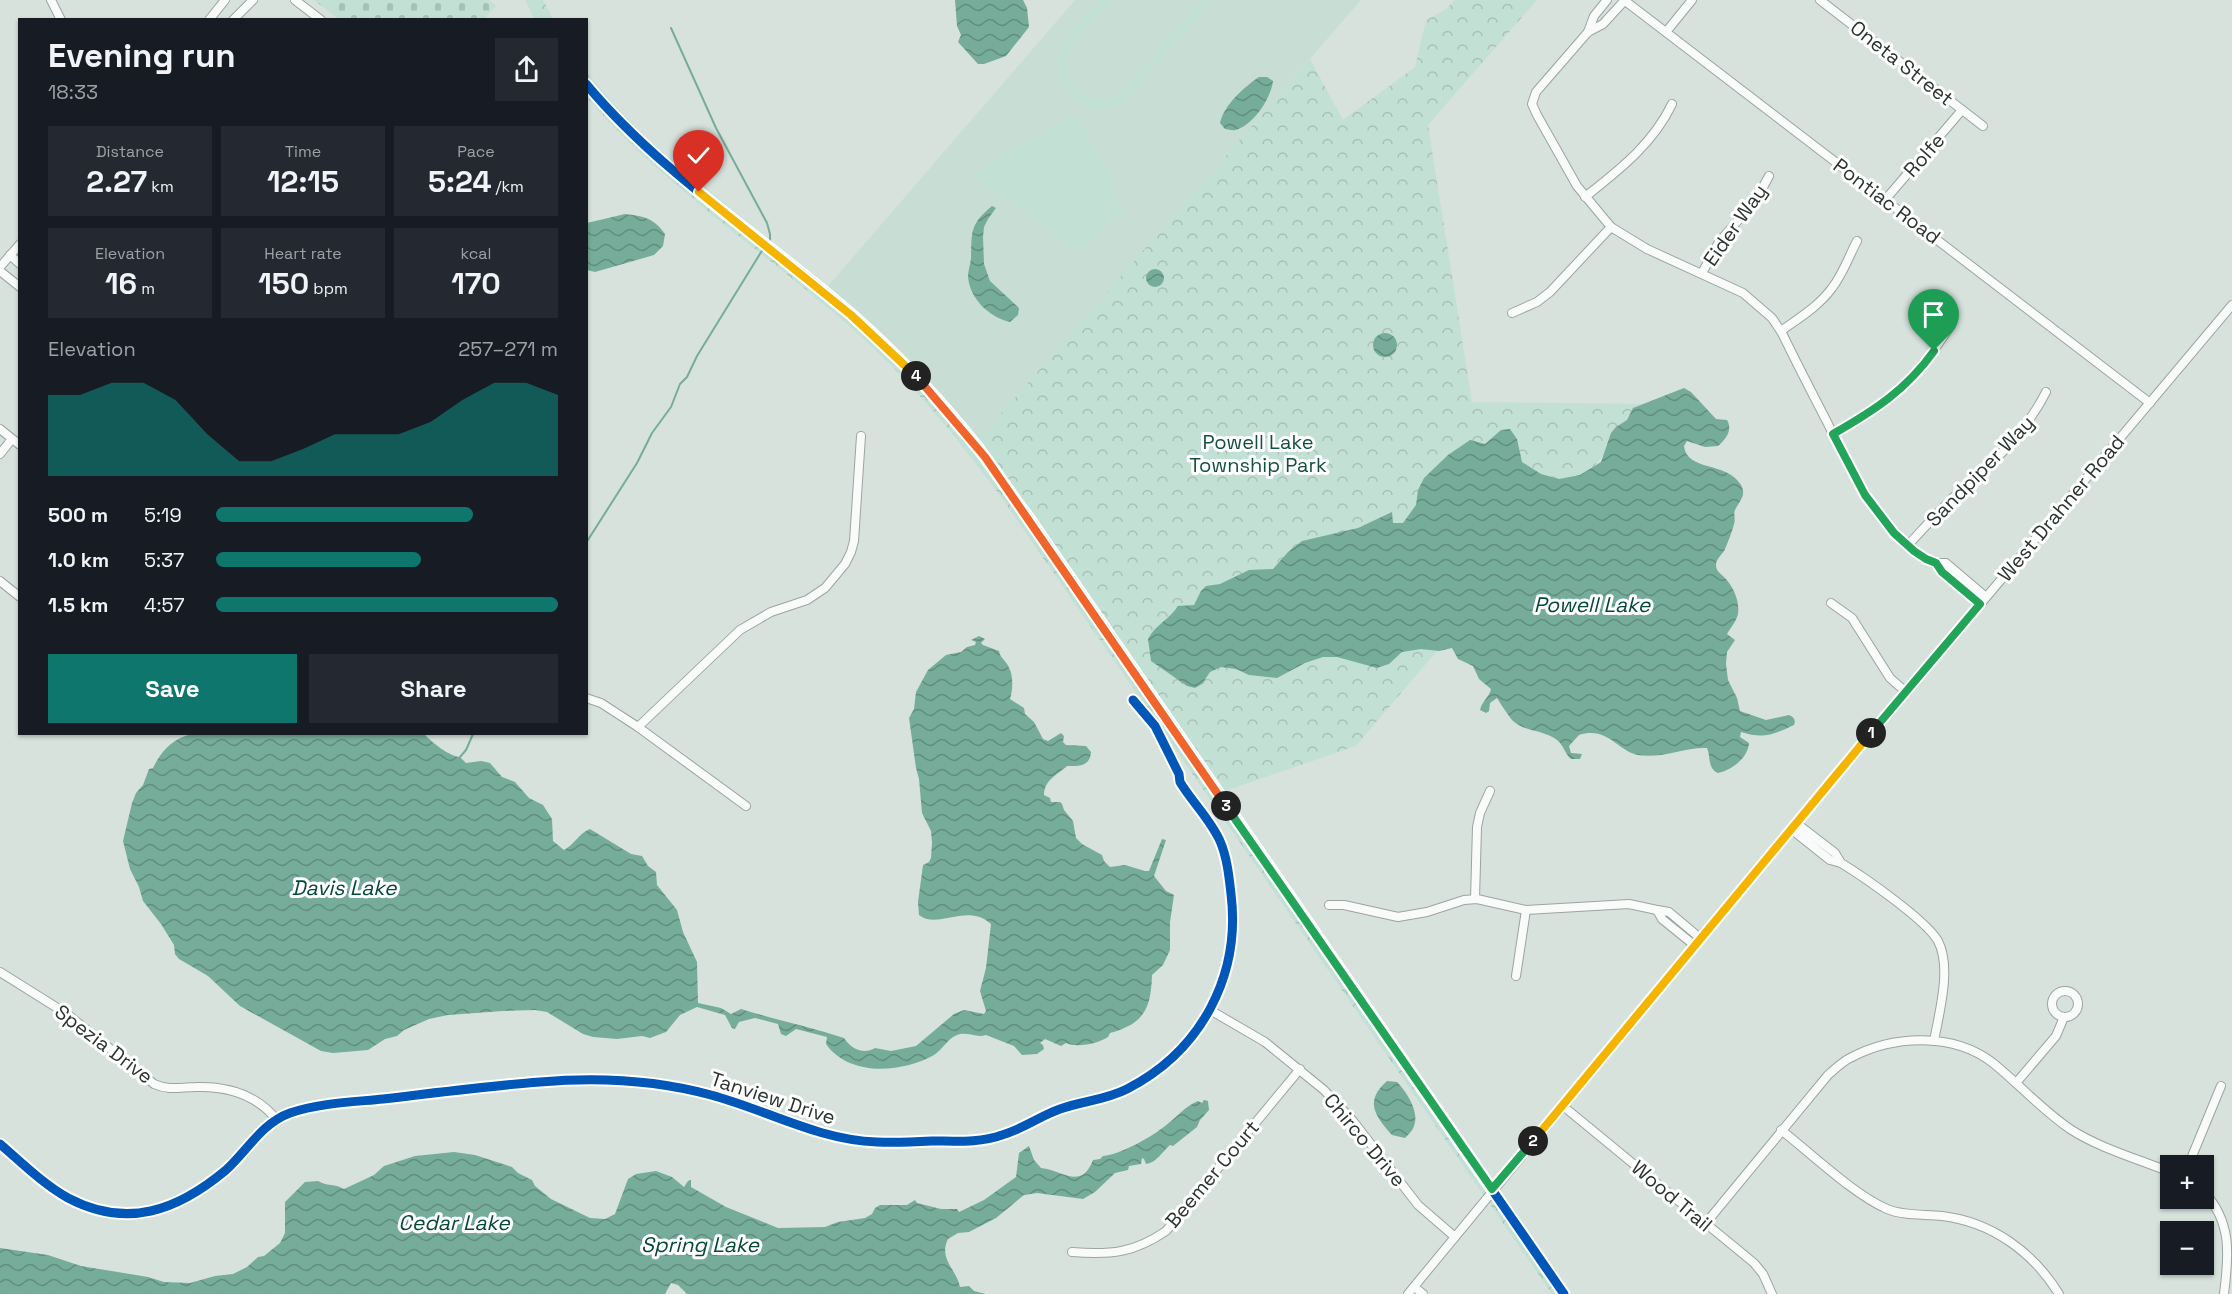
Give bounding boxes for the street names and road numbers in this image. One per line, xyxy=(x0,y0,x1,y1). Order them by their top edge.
street label: Oneta Street xyxy=(1845,15,1959,111)
street label: Rolfe xyxy=(1898,128,1950,182)
street label: Pontiac Road xyxy=(1828,152,1946,250)
street label: Eider Way xyxy=(1697,179,1773,271)
street label: Sandpiper Way xyxy=(1920,410,2040,532)
street label: West Drahner Road xyxy=(1992,429,2130,587)
street label: Spezia Drive xyxy=(50,999,158,1089)
street label: Tanview Drive xyxy=(707,1066,839,1130)
street label: Chirco Drive xyxy=(1318,1088,1412,1192)
street label: Beemer Court xyxy=(1159,1115,1265,1233)
street label: Wood Trail xyxy=(1626,1154,1718,1238)

